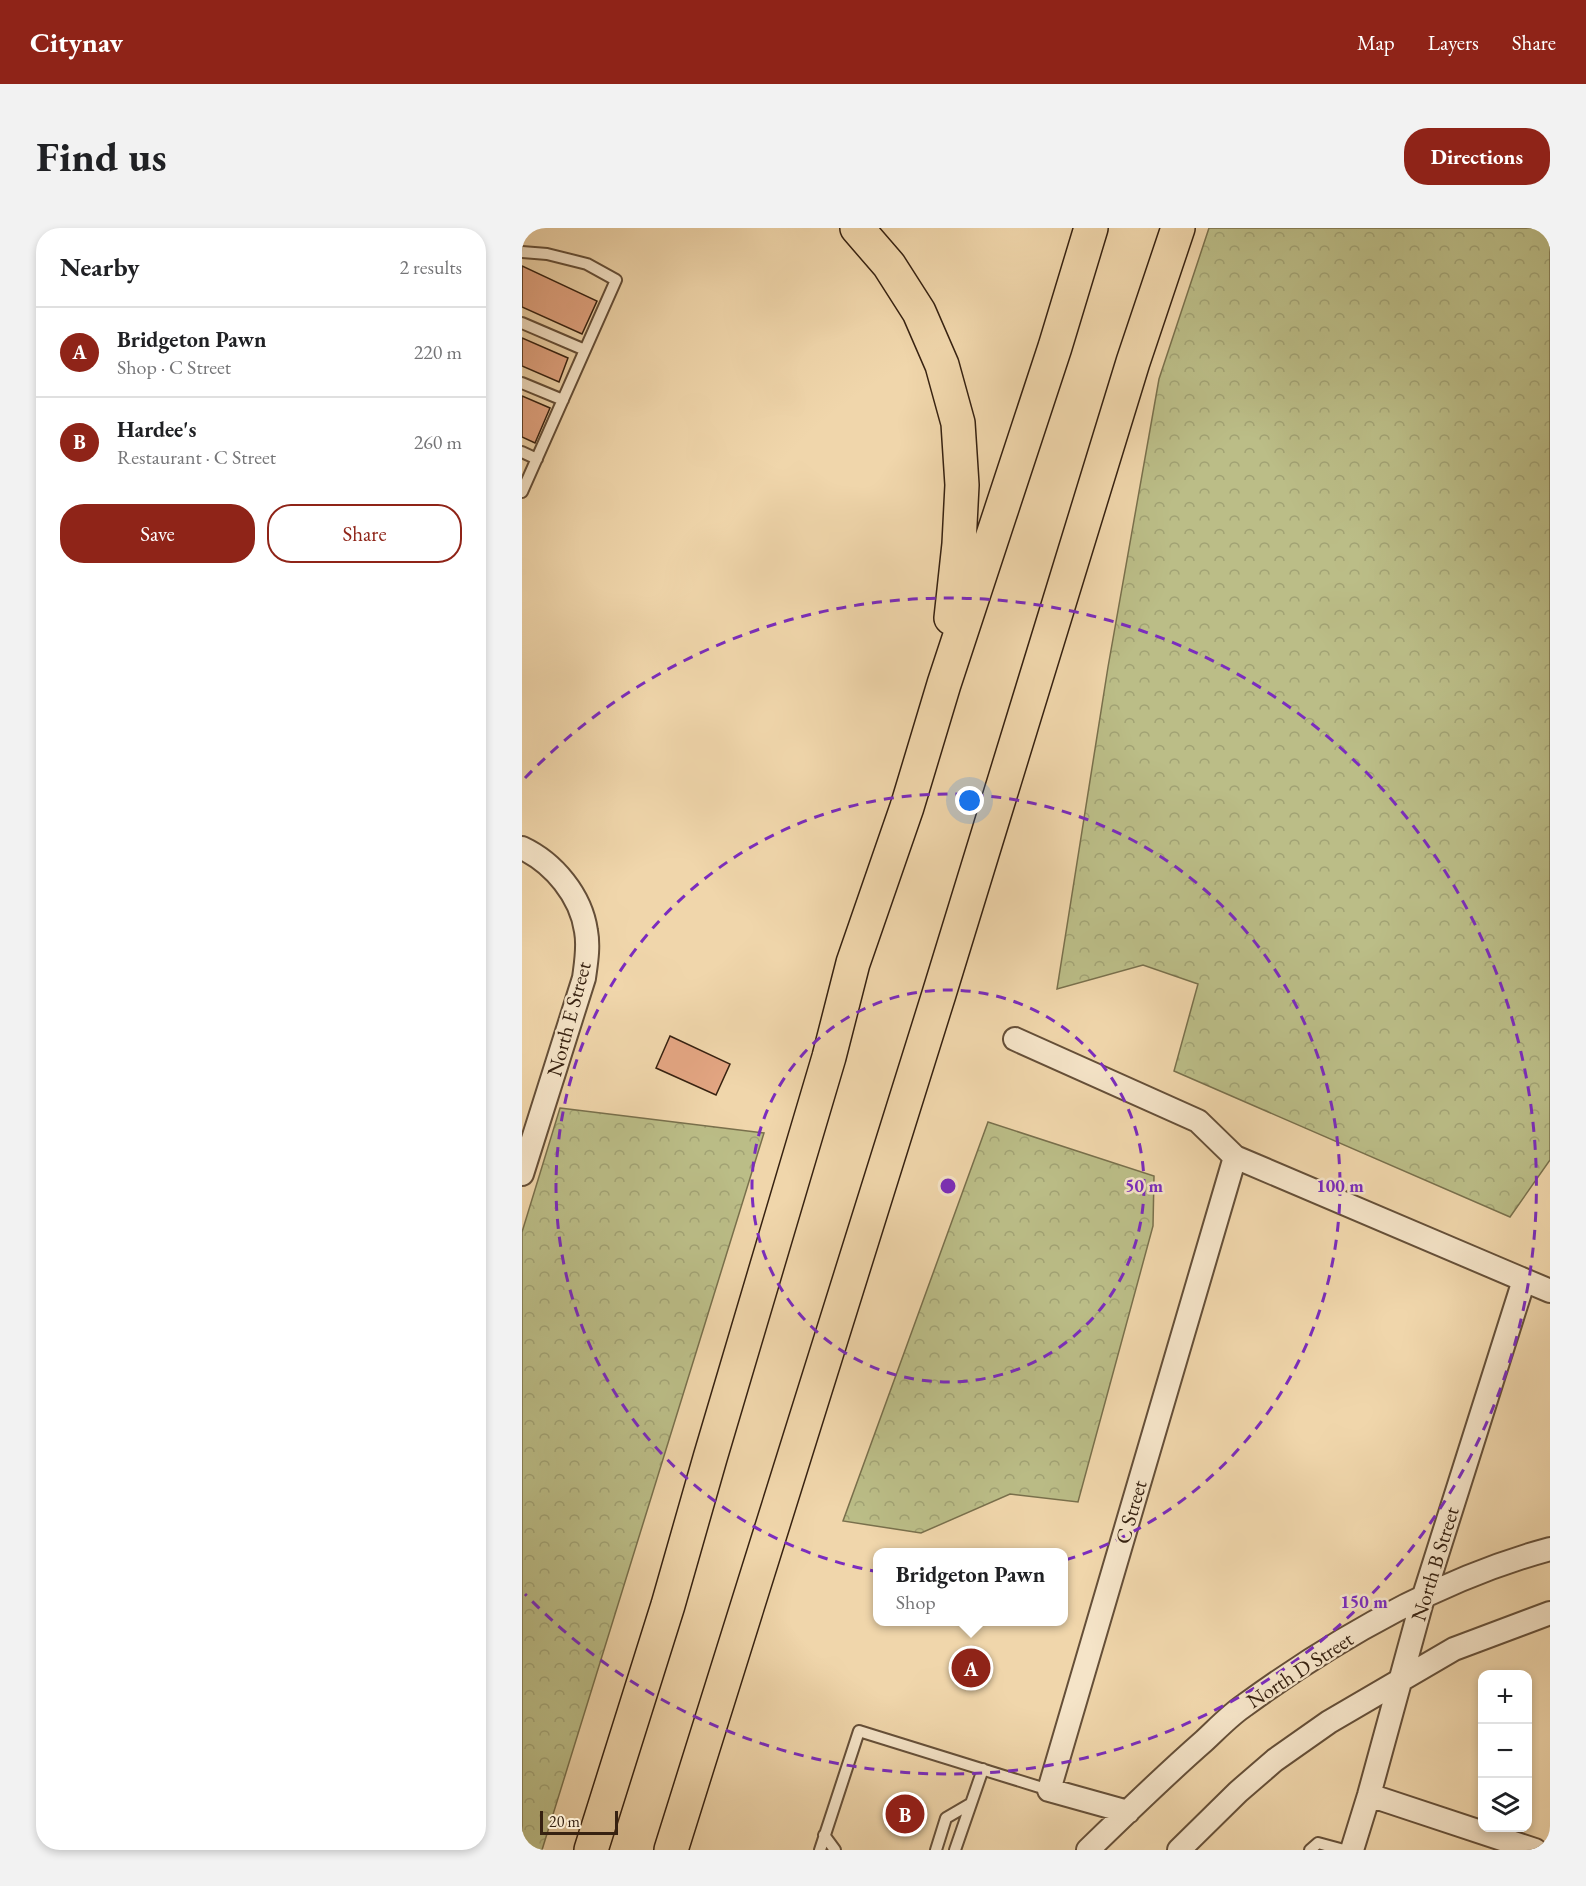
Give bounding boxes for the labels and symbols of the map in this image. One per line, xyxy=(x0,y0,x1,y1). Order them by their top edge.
your location xyxy=(955,786,984,815)
street label: North E Street xyxy=(540,958,597,1079)
text: 50 m xyxy=(1125,1174,1163,1197)
text: 100 m xyxy=(1316,1174,1364,1197)
centre of rings xyxy=(938,1176,958,1196)
street label: C Street xyxy=(1109,1476,1153,1547)
street label: North B Street xyxy=(1404,1503,1465,1624)
text: 150 m xyxy=(1340,1590,1388,1613)
street label: North D Street xyxy=(1241,1625,1359,1714)
pin: A xyxy=(952,1646,990,1690)
pin: B xyxy=(886,1792,925,1836)
scale bar xyxy=(540,1808,618,1836)

